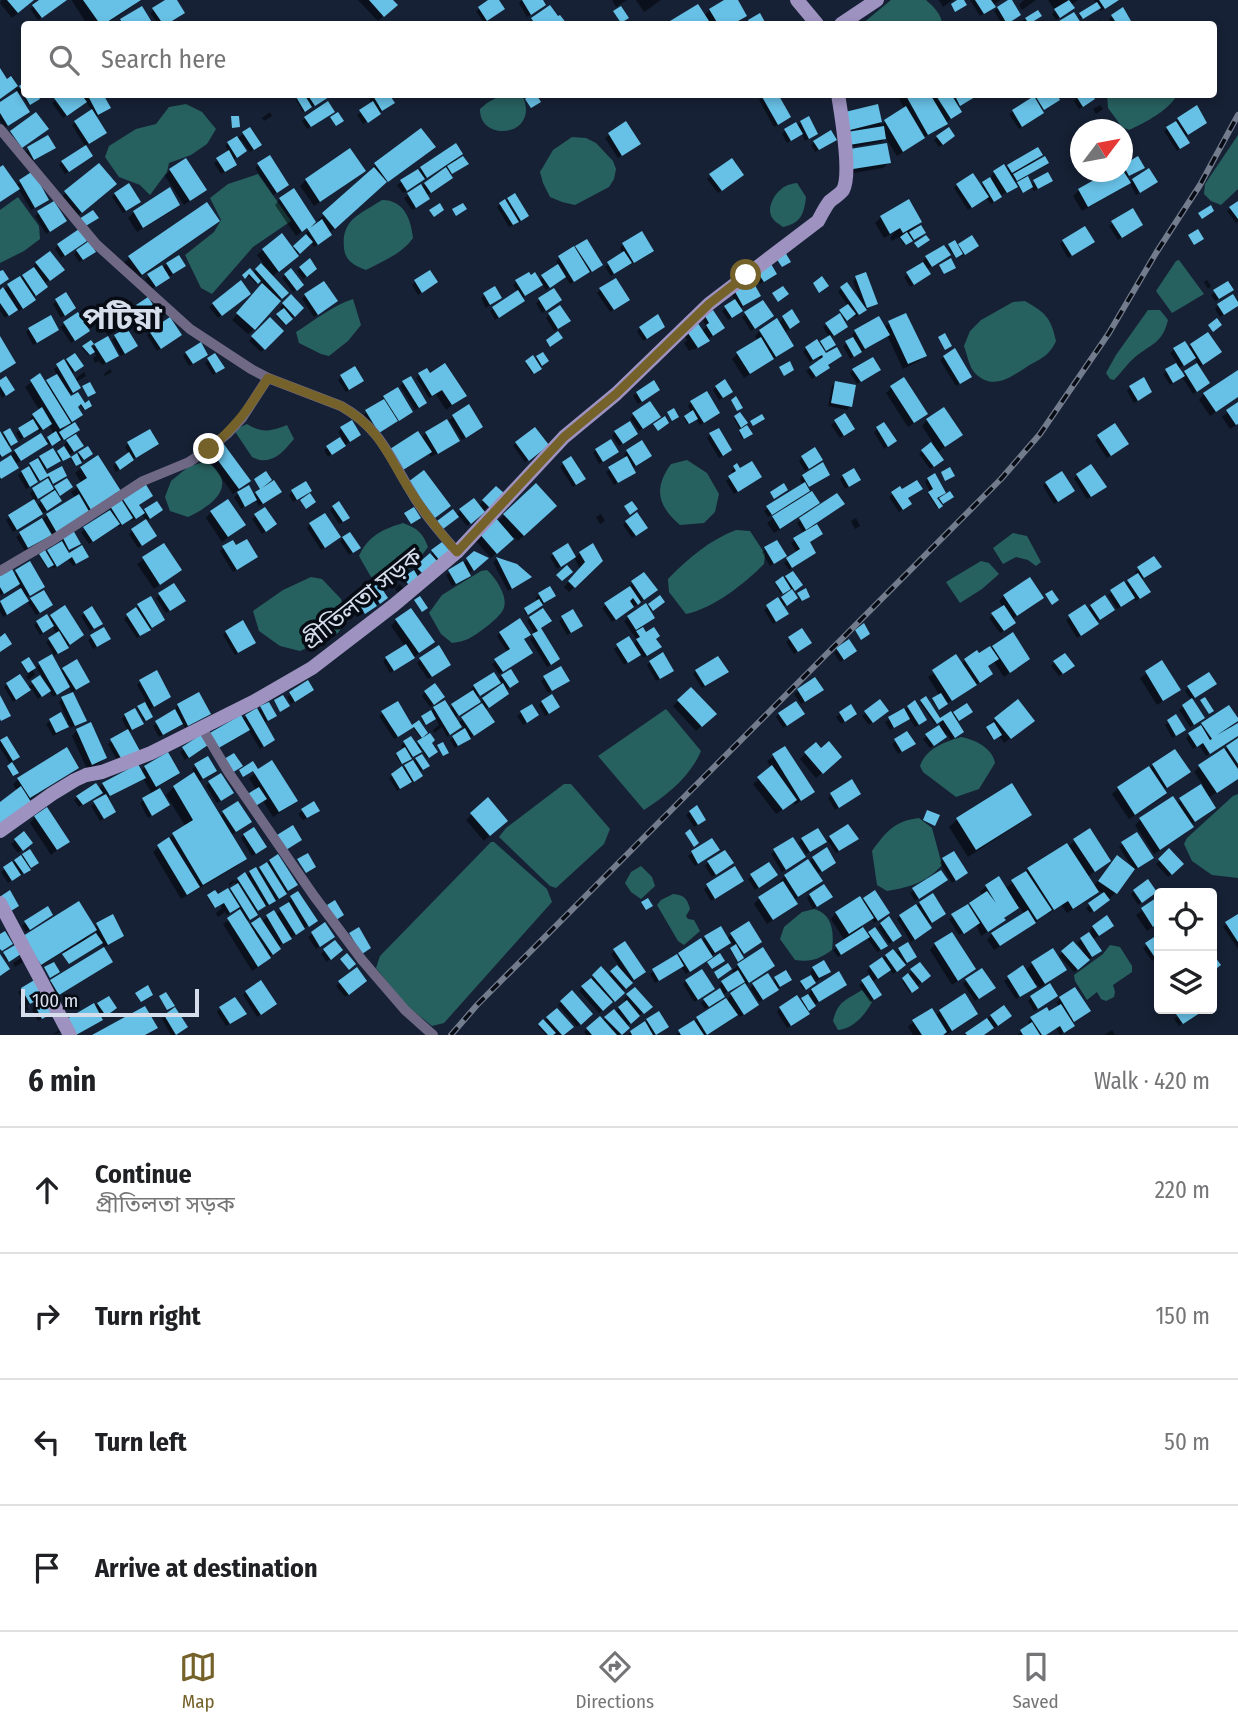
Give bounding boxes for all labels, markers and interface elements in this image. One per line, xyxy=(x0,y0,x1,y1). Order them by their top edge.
search box xyxy=(21,21,1217,98)
icon: search xyxy=(45,41,83,79)
text: Search here xyxy=(101,44,226,75)
north arrow xyxy=(1070,119,1133,182)
route start xyxy=(730,259,761,290)
district label: পটিয়া xyxy=(82,299,163,337)
route end xyxy=(193,433,224,464)
street label: প্রীতিলতা সড়ক xyxy=(296,542,428,656)
map controls xyxy=(1154,888,1217,1014)
button: locate xyxy=(1154,888,1217,951)
button: layers xyxy=(1154,951,1217,1014)
scale bar xyxy=(21,986,200,1018)
text: 100 m xyxy=(32,989,78,1012)
text: 6 min xyxy=(28,1063,96,1099)
text: Walk · 420 m xyxy=(1094,1067,1210,1095)
text: Continue xyxy=(95,1159,192,1190)
icon: ahead xyxy=(28,1171,66,1209)
text: 220 m xyxy=(1155,1176,1210,1204)
text: প্রীতিলতা সড়ক xyxy=(95,1190,235,1218)
icon: right xyxy=(28,1297,66,1335)
text: Turn right xyxy=(95,1301,201,1332)
text: 150 m xyxy=(1155,1302,1210,1330)
icon: left xyxy=(28,1423,66,1461)
text: Turn left xyxy=(95,1427,187,1458)
text: 50 m xyxy=(1164,1428,1210,1456)
icon: arrive xyxy=(28,1549,66,1587)
text: Arrive at destination xyxy=(95,1553,318,1584)
tab: Map xyxy=(179,1648,217,1713)
tab: Directions xyxy=(575,1648,654,1713)
tab: Saved xyxy=(1012,1648,1059,1713)

